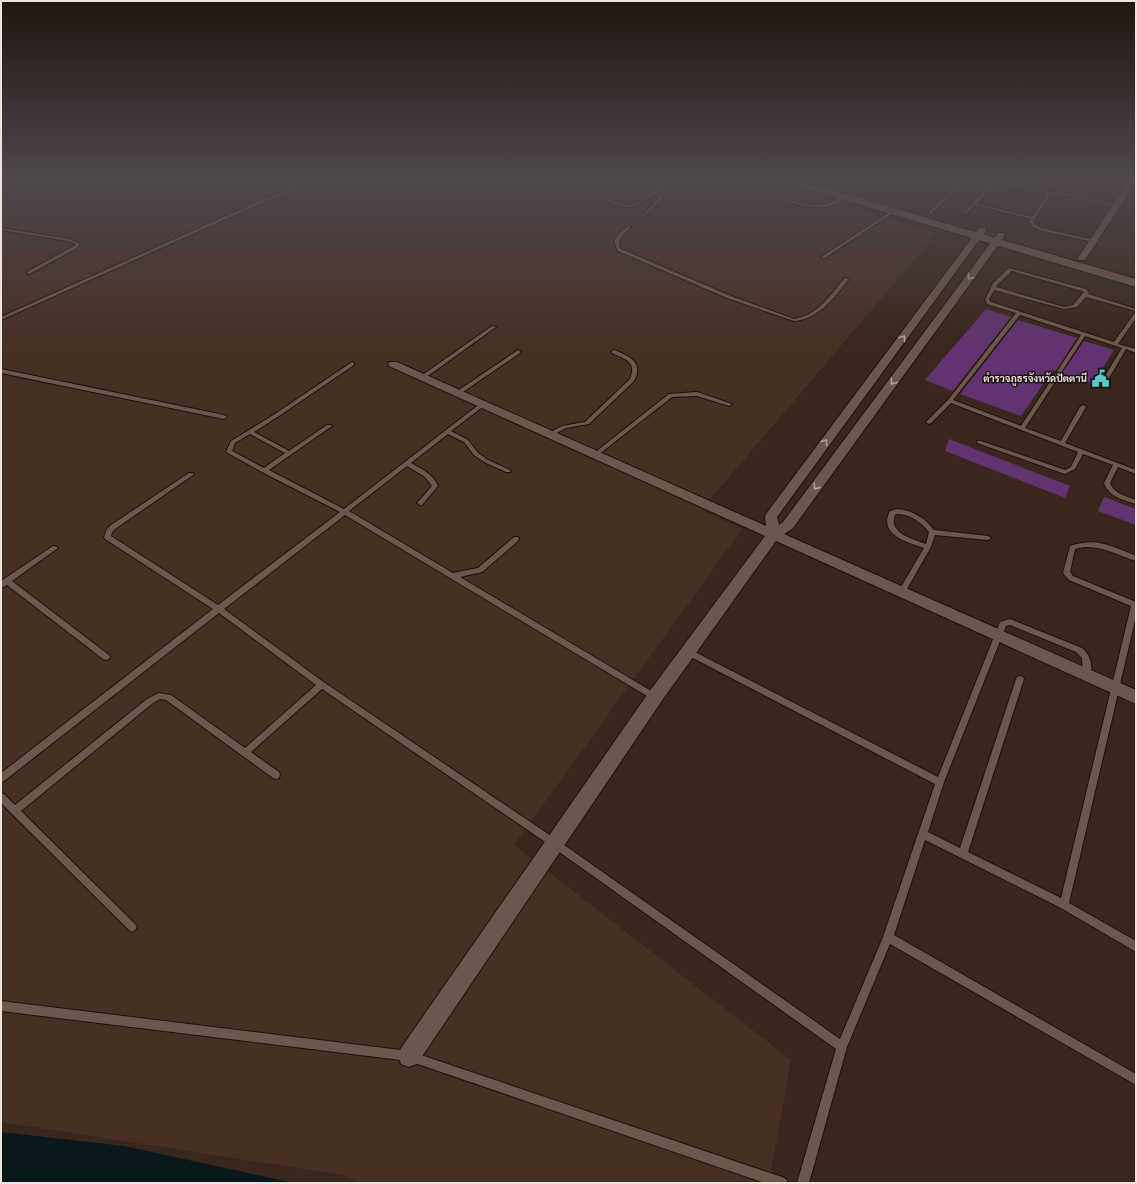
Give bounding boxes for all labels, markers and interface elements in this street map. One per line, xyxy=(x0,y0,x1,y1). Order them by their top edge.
one-way arrow xyxy=(968,273,975,280)
one-way arrow xyxy=(898,335,906,342)
public building icon: ตำรวจภูธรจังหวัดปัตตานี xyxy=(1090,368,1110,388)
place label: ตำรวจภูธรจังหวัดปัตตานี xyxy=(983,372,1087,386)
one-way arrow xyxy=(891,378,898,385)
one-way arrow xyxy=(821,440,828,447)
one-way arrow xyxy=(814,483,821,490)

